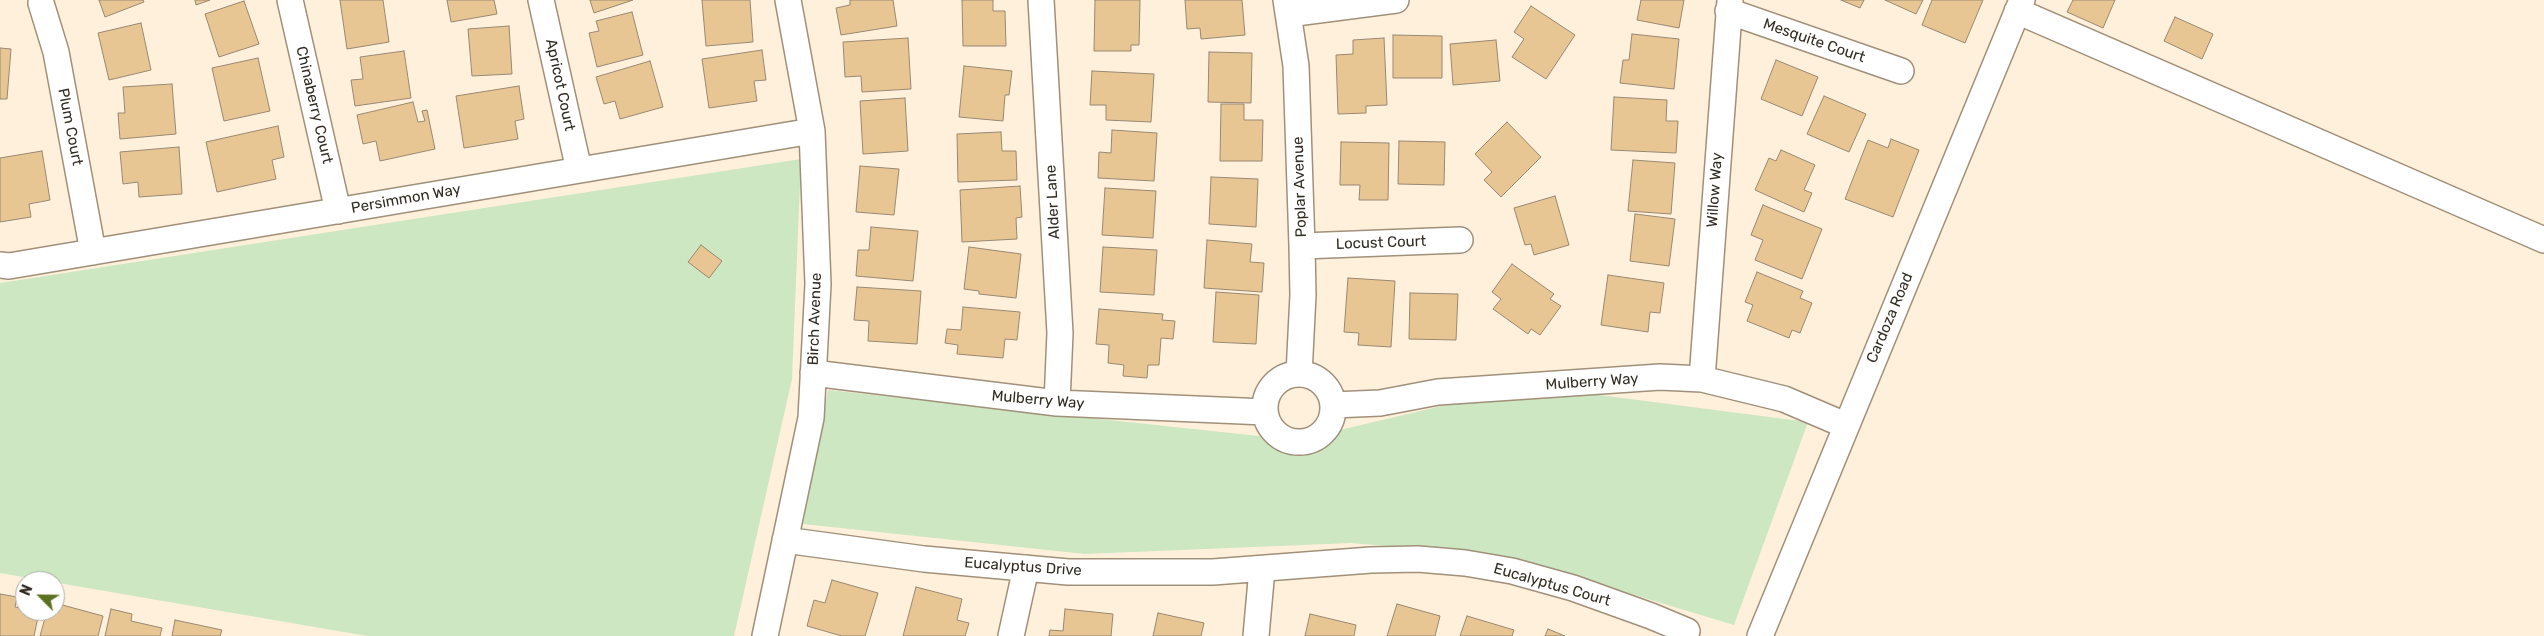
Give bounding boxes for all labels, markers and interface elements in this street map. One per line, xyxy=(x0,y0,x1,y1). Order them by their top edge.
street label: Mesquite Court xyxy=(1761,15,1867,67)
street label: Apricot Court xyxy=(541,37,579,133)
street label: Chinaberry Court xyxy=(292,45,336,165)
street label: Plum Court xyxy=(54,87,86,167)
street label: Poplar Avenue xyxy=(1289,136,1311,238)
street label: Willow Way xyxy=(1703,152,1727,228)
street label: Alder Lane xyxy=(1042,164,1064,240)
street label: Persimmon Way xyxy=(350,180,462,218)
street label: Locust Court xyxy=(1335,232,1427,254)
street label: Cardoza Road xyxy=(1863,270,1917,366)
street label: Birch Avenue xyxy=(804,272,826,366)
street label: Mulberry Way xyxy=(1545,370,1639,394)
street label: Mulberry Way xyxy=(991,387,1085,413)
street label: Eucalyptus Drive xyxy=(964,554,1082,580)
street label: Eucalyptus Court xyxy=(1491,560,1613,610)
north arrow xyxy=(15,571,65,621)
text: N xyxy=(17,582,36,598)

